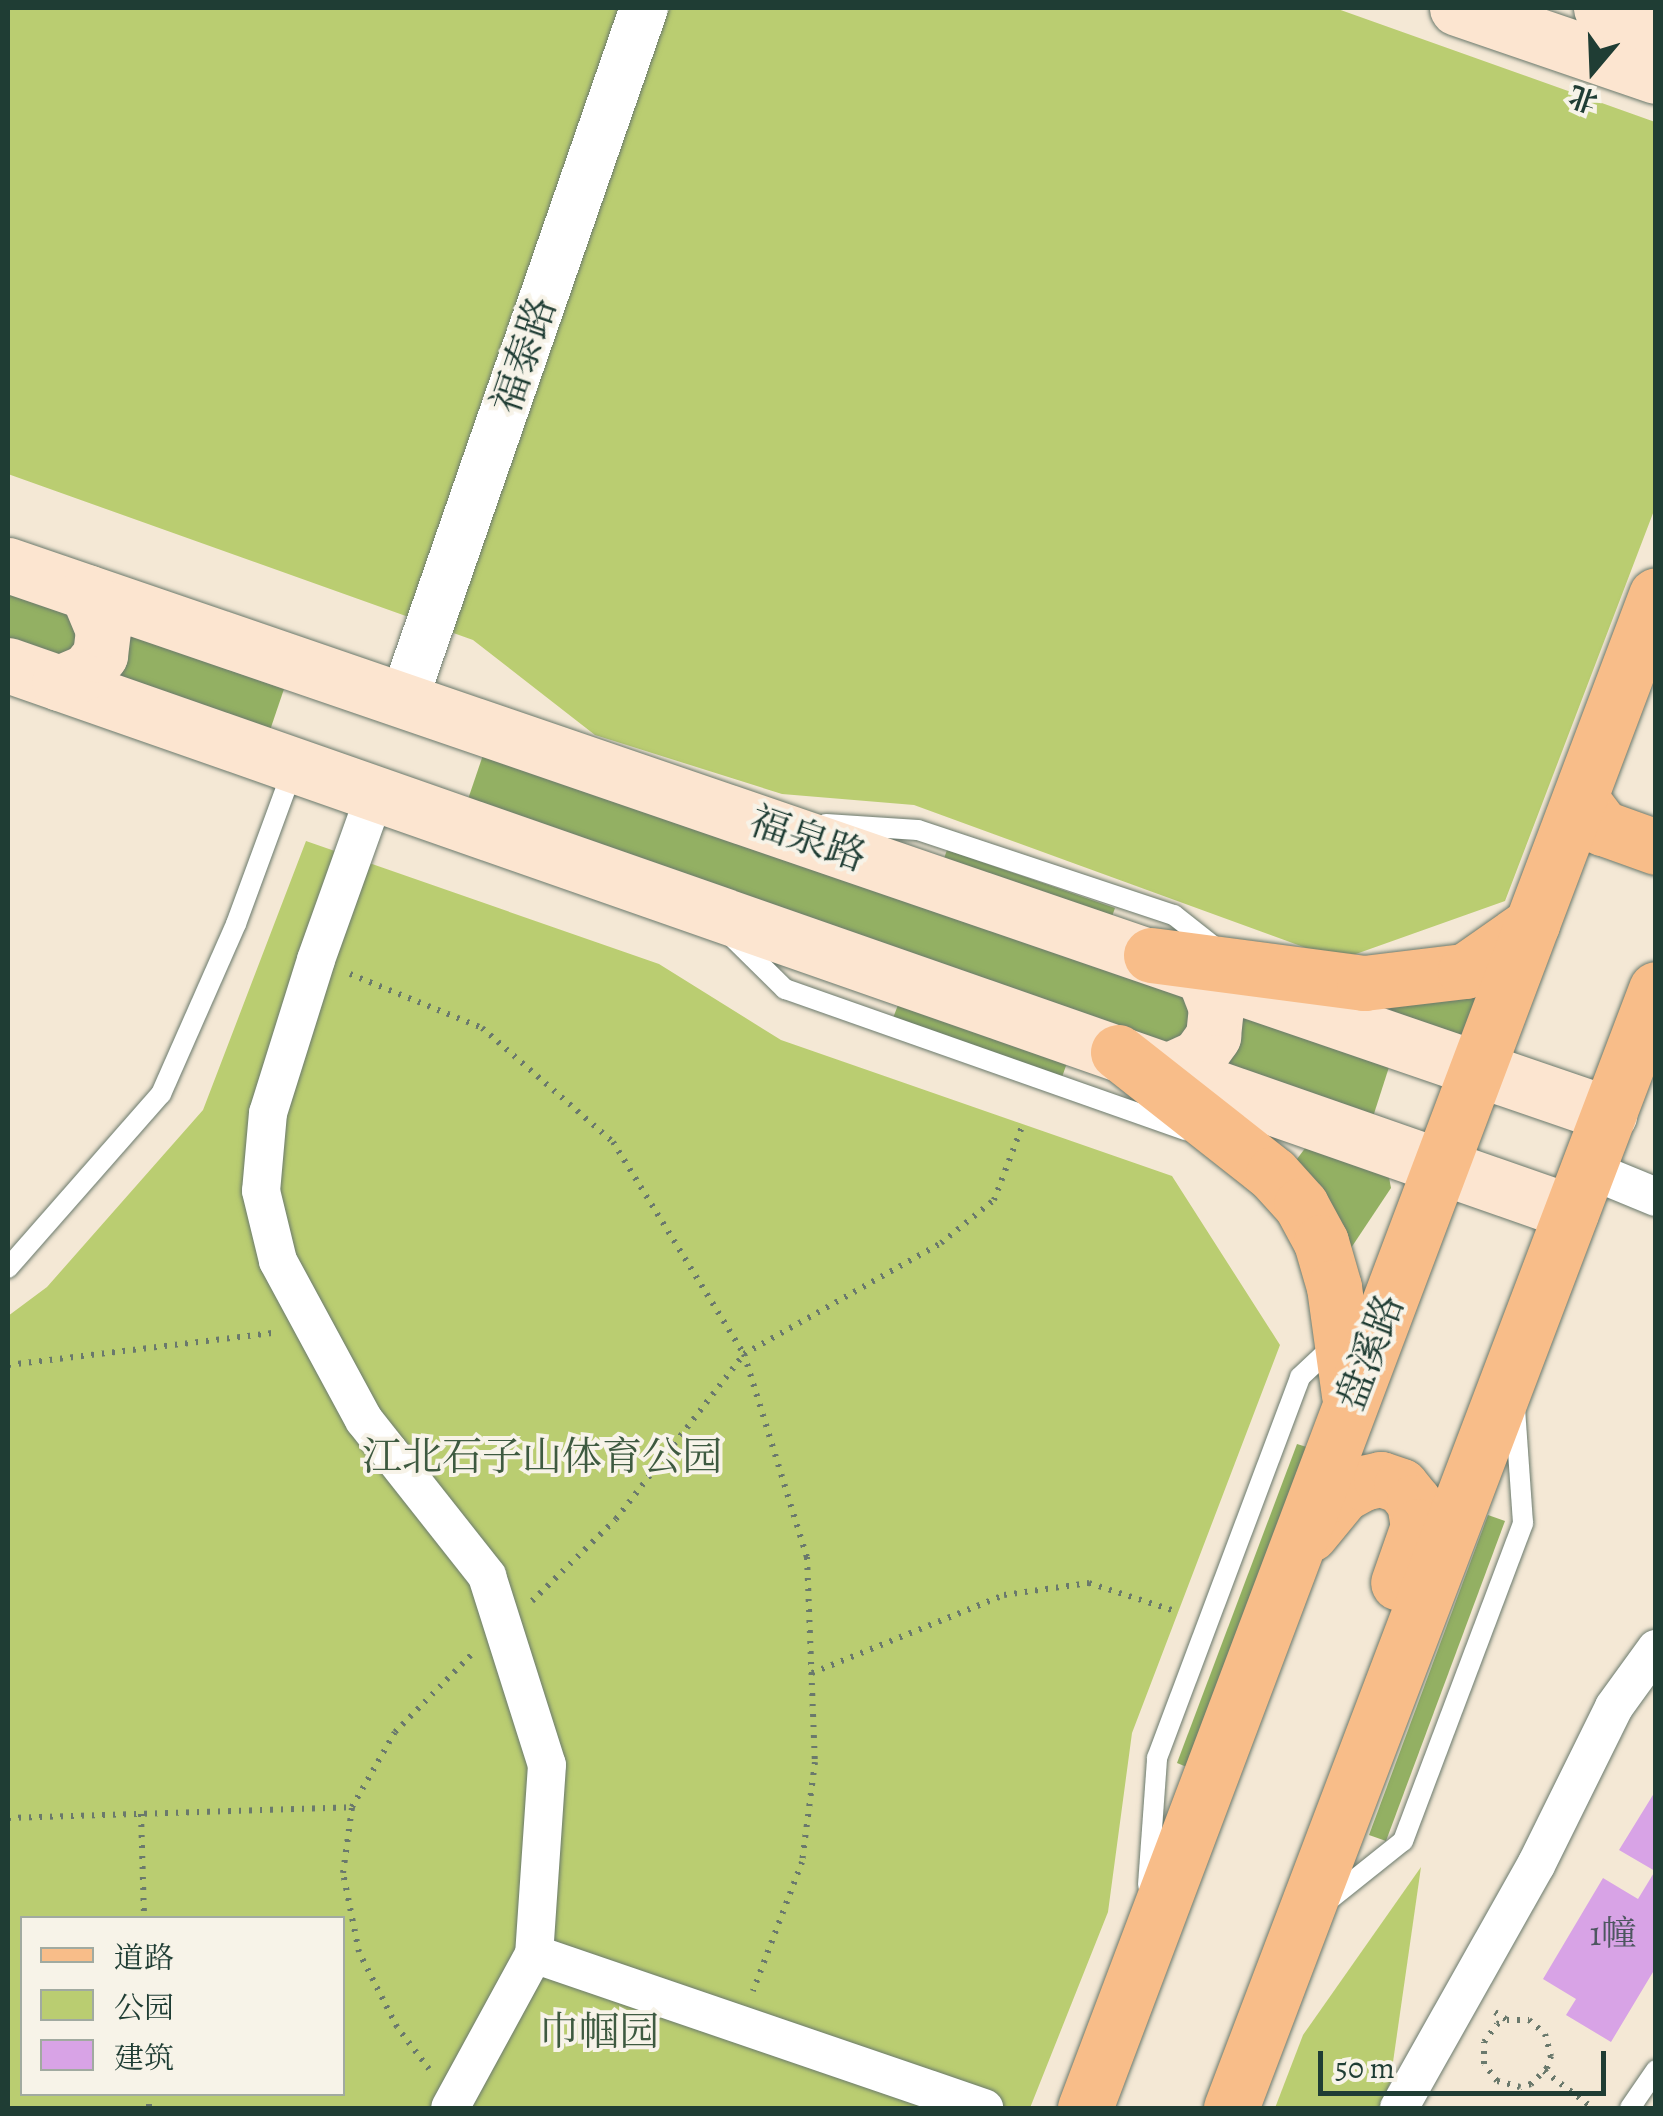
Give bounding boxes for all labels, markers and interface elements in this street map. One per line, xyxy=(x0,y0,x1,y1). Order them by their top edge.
north arrow xyxy=(1543,20,1643,120)
text: 北 xyxy=(1564,76,1603,121)
street label: 福泰路 xyxy=(482,290,566,420)
street label: 福泉路 xyxy=(743,797,873,881)
street label: 盘溪路 xyxy=(1326,1287,1414,1417)
park label: 江北石子山体育公园 xyxy=(362,1433,722,1481)
house number: 1幢 xyxy=(1590,1912,1636,1954)
legend xyxy=(20,1916,345,2096)
text: 道路 xyxy=(114,1938,174,1978)
text: 公园 xyxy=(114,1988,174,2028)
park label: 巾帼园 xyxy=(539,2008,659,2056)
scale bar xyxy=(1323,2031,1610,2093)
text: 建筑 xyxy=(114,2038,174,2078)
text: 50 m xyxy=(1335,2048,1395,2088)

